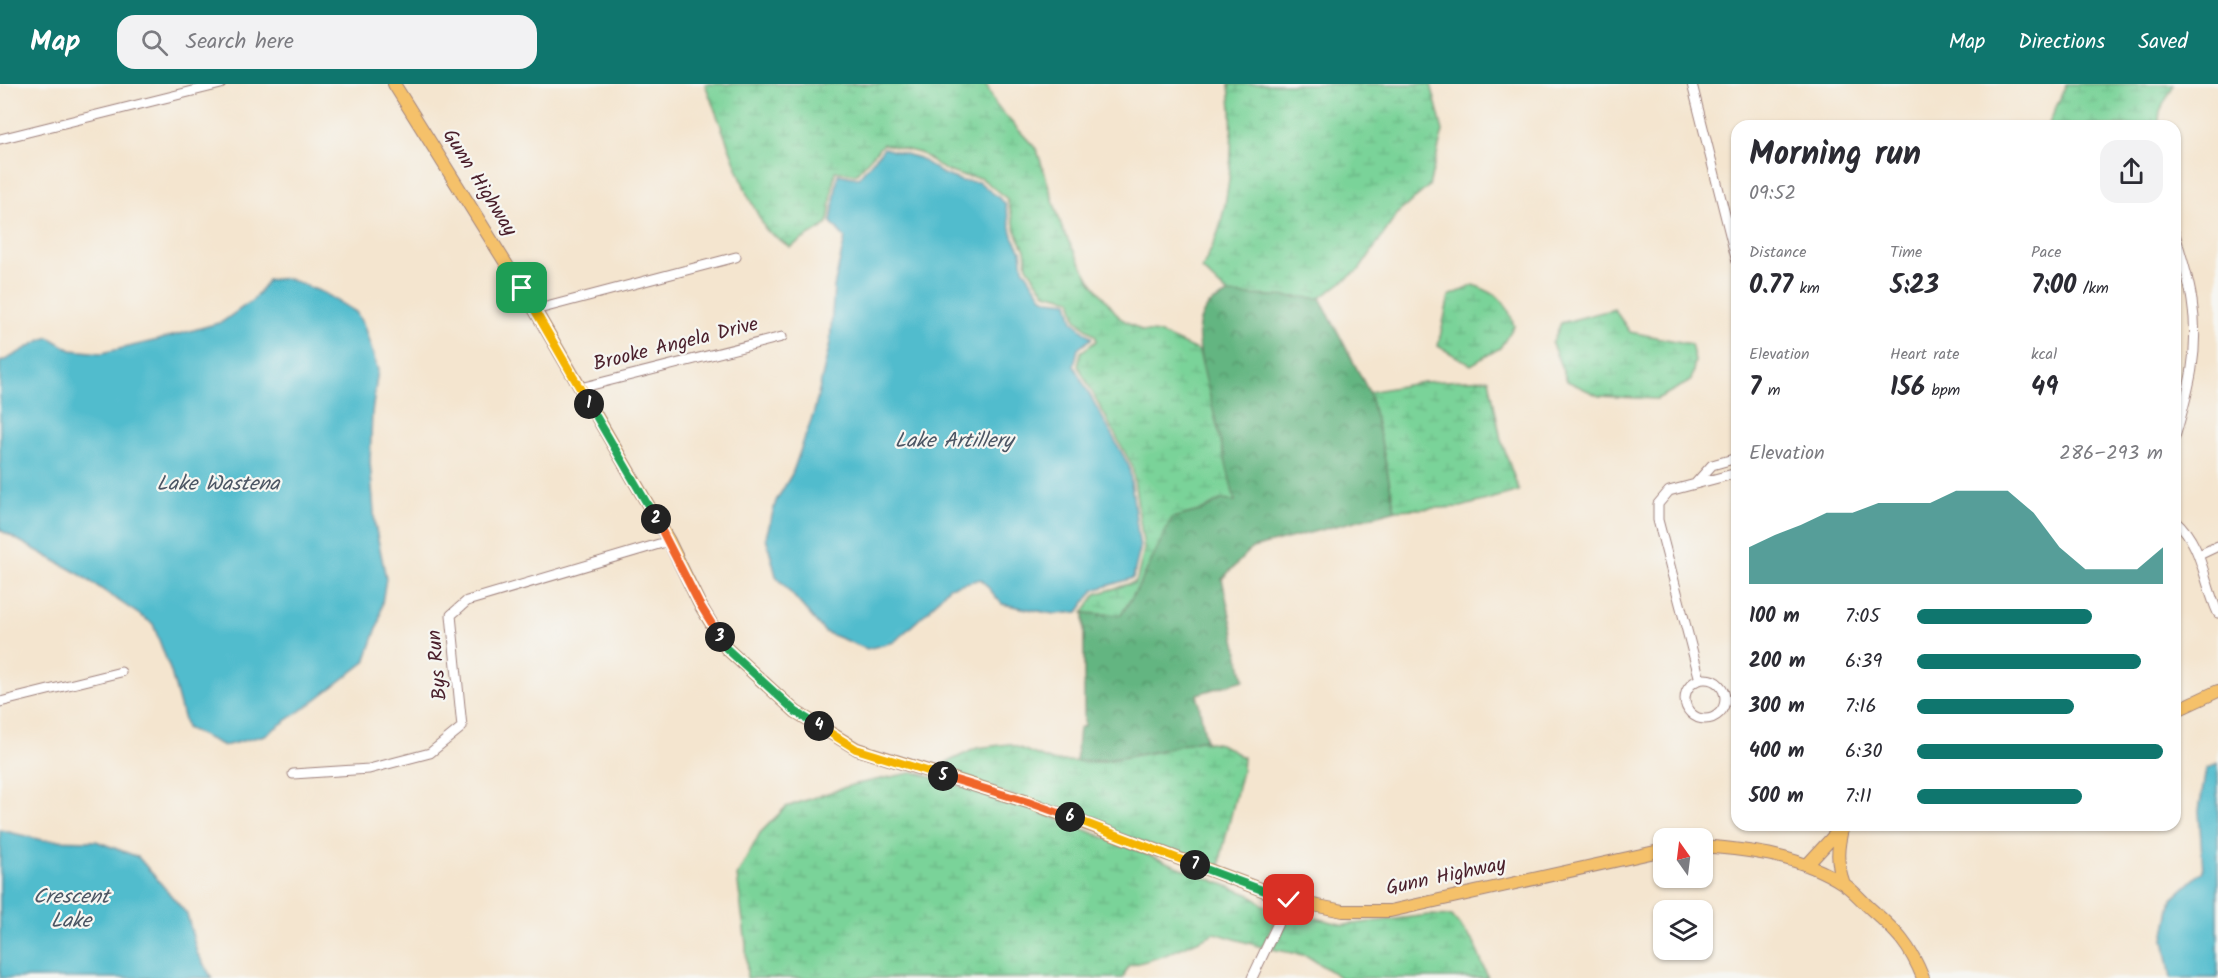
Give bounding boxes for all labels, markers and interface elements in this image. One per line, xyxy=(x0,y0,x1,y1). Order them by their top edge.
search box xyxy=(117,15,537,69)
text: Map xyxy=(30,20,81,65)
text: Search here xyxy=(186,25,294,60)
icon: search xyxy=(138,26,171,59)
text: Map xyxy=(1949,26,1985,59)
text: Directions xyxy=(2018,26,2105,59)
text: Saved xyxy=(2138,26,2188,59)
street label: Gunn Highway xyxy=(433,123,525,244)
text: Morning run xyxy=(1749,129,1921,182)
button: share xyxy=(2100,140,2163,203)
text: 09:52 xyxy=(1749,178,1796,210)
text: Distance xyxy=(1749,240,1807,265)
text: Time xyxy=(1890,240,1922,265)
text: Pace xyxy=(2031,240,2062,265)
pin xyxy=(496,262,547,313)
text: 0.77 xyxy=(1749,265,1793,307)
text: 5:23 xyxy=(1890,265,1939,307)
text: 7:00 xyxy=(2031,265,2076,307)
icon: arrive xyxy=(505,271,538,304)
text: km xyxy=(1793,276,1820,301)
text: /km xyxy=(2076,276,2109,301)
street label: Brooke Angela Drive xyxy=(590,309,762,381)
text: Elevation xyxy=(1749,342,1810,367)
text: Heart rate xyxy=(1890,342,1960,367)
text: kcal xyxy=(2031,342,2057,367)
text: 7 xyxy=(1749,367,1761,409)
text: 156 xyxy=(1890,367,1925,409)
text: 49 xyxy=(2031,367,2058,409)
text: m xyxy=(1761,378,1780,403)
text: bpm xyxy=(1925,378,1960,403)
pin: 1 xyxy=(574,389,604,419)
text: 1 xyxy=(587,391,591,416)
water label: Lake Artillery xyxy=(895,425,1016,458)
text: Elevation xyxy=(1749,438,1825,470)
text: 286–293 m xyxy=(2059,438,2163,470)
water label: Lake Wastena xyxy=(157,468,281,501)
pin: 2 xyxy=(641,504,671,534)
text: 2 xyxy=(651,506,661,531)
text: 100 m xyxy=(1749,601,1800,633)
text: 7:05 xyxy=(1845,601,1880,633)
pin: 3 xyxy=(705,622,735,652)
text: 3 xyxy=(716,624,724,649)
street label: Bys Run xyxy=(419,628,457,702)
text: 200 m xyxy=(1749,646,1805,678)
text: 6:39 xyxy=(1845,646,1882,678)
text: 300 m xyxy=(1749,691,1805,723)
text: 7:16 xyxy=(1845,691,1877,723)
pin: 4 xyxy=(804,711,834,741)
text: 4 xyxy=(815,713,823,738)
text: 400 m xyxy=(1749,736,1805,768)
text: 6:30 xyxy=(1845,736,1882,768)
pin: 5 xyxy=(928,761,958,791)
text: 5 xyxy=(939,763,947,788)
text: 500 m xyxy=(1749,781,1804,813)
text: 7:11 xyxy=(1845,781,1872,813)
pin: 6 xyxy=(1055,802,1085,832)
text: 6 xyxy=(1066,804,1074,829)
north arrow xyxy=(1653,828,1713,888)
map controls xyxy=(1653,828,1713,960)
street label: Gunn Highway xyxy=(1383,849,1509,905)
pin: 7 xyxy=(1180,850,1210,880)
text: 7 xyxy=(1191,852,1199,877)
pin xyxy=(1263,874,1314,925)
water label: Crescent Lake xyxy=(33,881,112,938)
icon: check xyxy=(1272,883,1305,916)
button: layers xyxy=(1653,900,1713,960)

